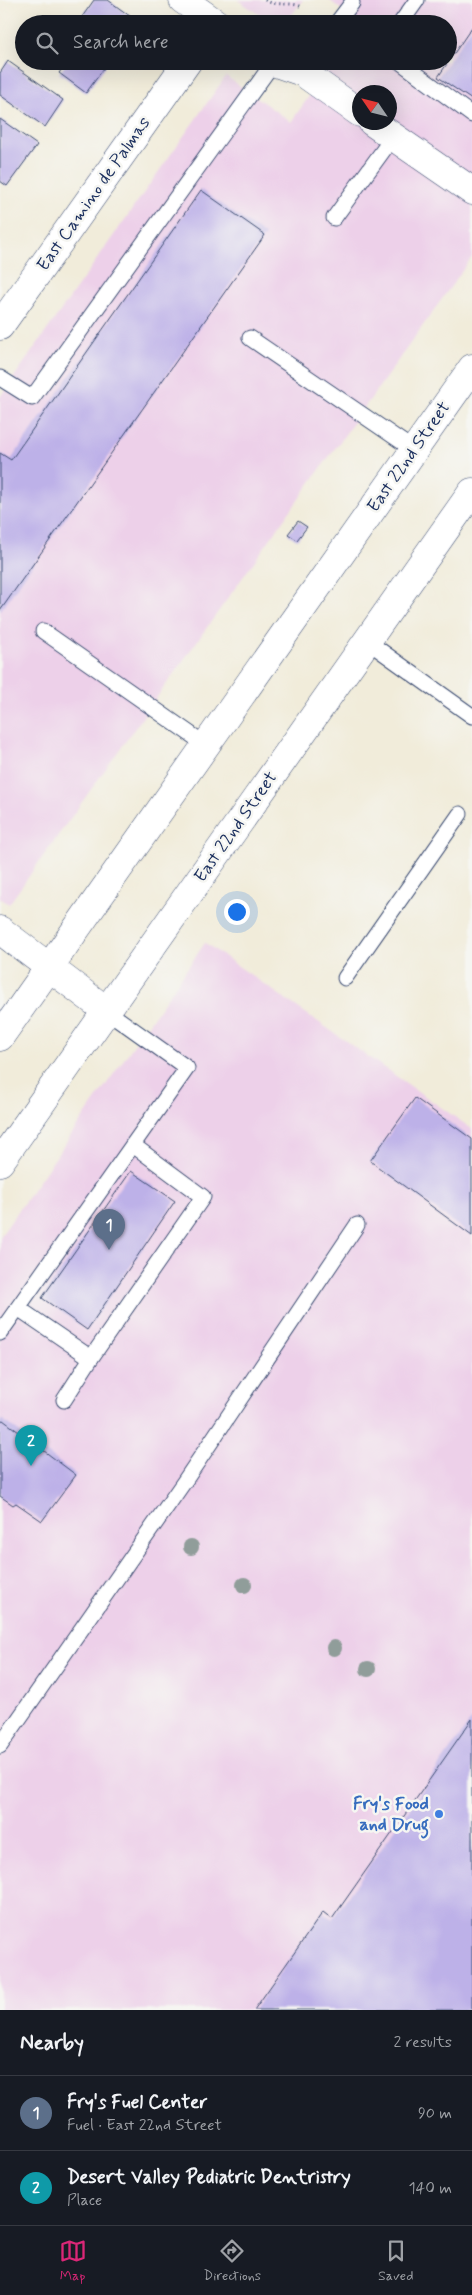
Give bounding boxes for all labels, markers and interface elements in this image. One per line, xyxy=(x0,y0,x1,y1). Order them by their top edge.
search box xyxy=(15,15,457,70)
icon: search xyxy=(33,29,61,57)
text: Search here xyxy=(73,30,169,55)
north arrow xyxy=(352,85,397,130)
street label: East Camino de Palmas xyxy=(32,112,156,276)
street label: East 22nd Street xyxy=(362,397,456,517)
street label: East 22nd Street xyxy=(189,767,283,887)
your location xyxy=(224,899,250,925)
pin: 1 xyxy=(93,1209,125,1250)
pin: 2 xyxy=(15,1425,47,1466)
place label: Fry's Food and Drug xyxy=(353,1792,429,1839)
marker: Fry's Food and Drug xyxy=(433,1808,445,1820)
text: Nearby xyxy=(20,2029,84,2057)
text: 2 results xyxy=(394,2032,452,2053)
text: Fry's Fuel Center xyxy=(67,2090,207,2115)
text: 1 xyxy=(32,2103,40,2124)
text: 90 m xyxy=(418,2103,452,2124)
text: Fuel · East 22nd Street xyxy=(67,2115,222,2136)
text: Desert Valley Pediatric Dentristry xyxy=(67,2165,351,2190)
text: 2 xyxy=(32,2178,40,2199)
text: 140 m xyxy=(408,2178,452,2199)
text: Place xyxy=(67,2190,102,2211)
tab: Map xyxy=(59,2237,87,2285)
tab: Directions xyxy=(204,2237,261,2285)
tab: Saved xyxy=(378,2237,413,2285)

